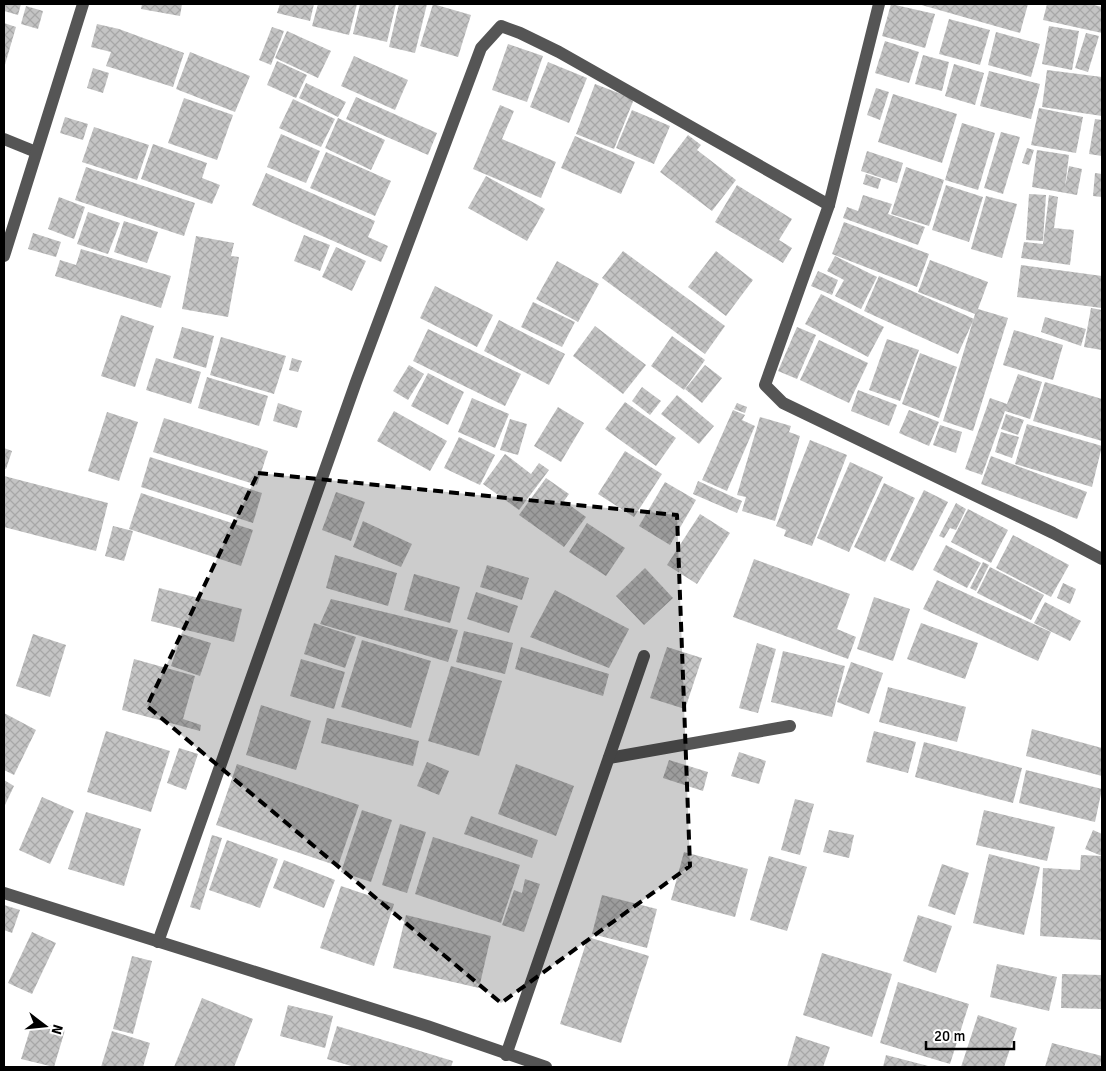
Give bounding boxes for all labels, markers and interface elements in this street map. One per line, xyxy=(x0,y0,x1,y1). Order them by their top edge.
north arrow xyxy=(20,1001,70,1051)
scale bar xyxy=(926,1018,1014,1050)
text: N xyxy=(48,1022,67,1036)
text: 20 m xyxy=(934,1027,965,1045)

